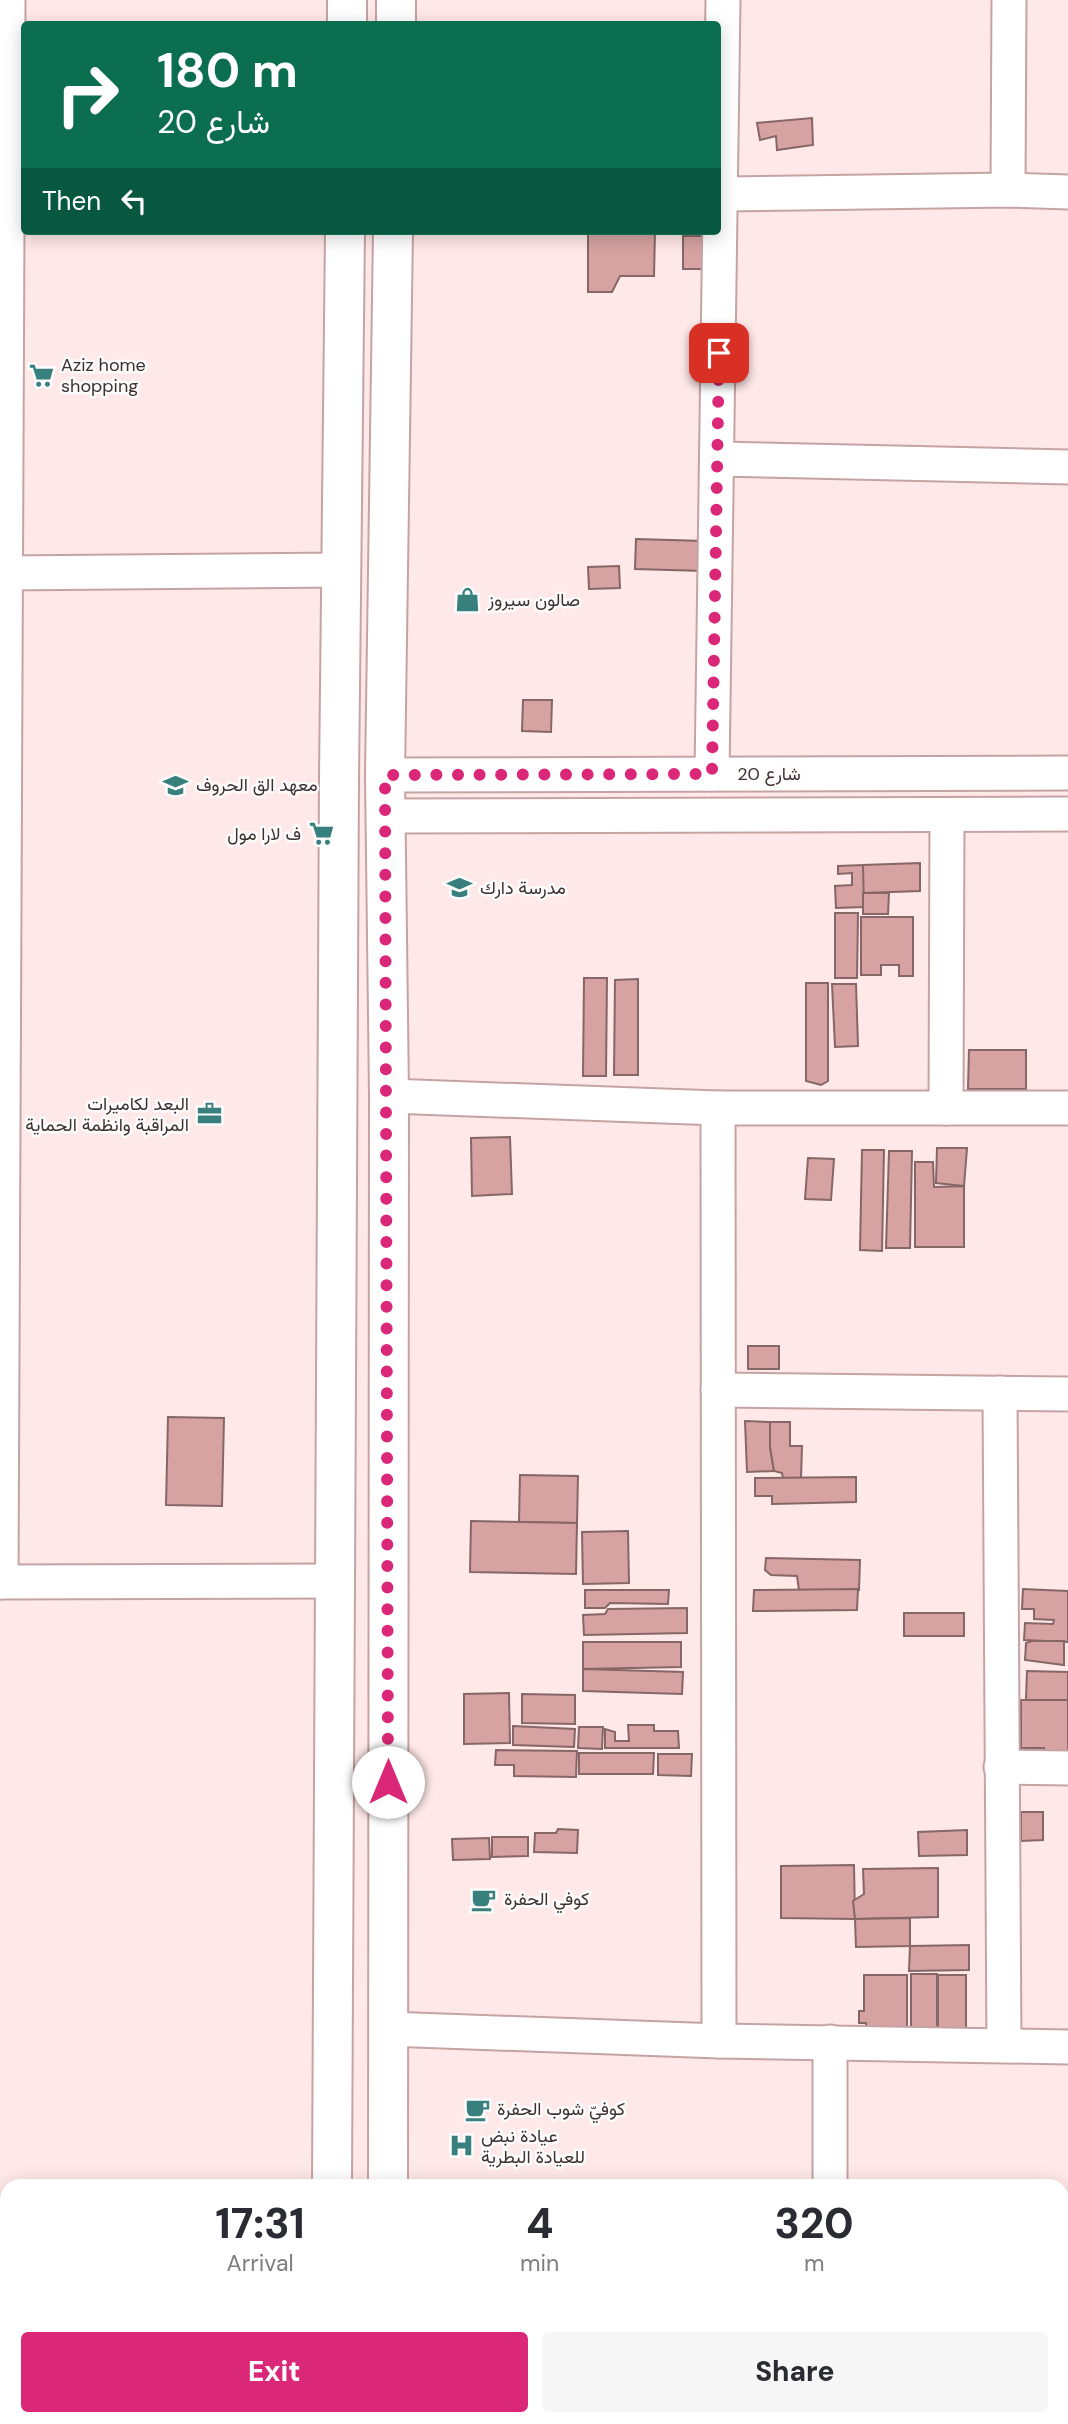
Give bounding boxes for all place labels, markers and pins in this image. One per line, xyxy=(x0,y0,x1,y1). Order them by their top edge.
pin xyxy=(689,323,749,383)
place label: Aziz home shopping xyxy=(61,353,146,398)
supermarket icon: Aziz home shopping xyxy=(27,361,55,389)
shop icon: صالون سيروز xyxy=(454,586,482,614)
place label: صالون سيروز xyxy=(487,588,580,612)
school or university icon: معهد الق الحروف xyxy=(162,771,190,799)
place label: معهد الق الحروف xyxy=(196,773,318,797)
supermarket icon: ف لارا مول xyxy=(307,820,335,848)
place label: ف لارا مول xyxy=(227,822,301,846)
school or university icon: مدرسة دارك xyxy=(446,874,474,902)
place label: مدرسة دارك xyxy=(480,876,566,900)
place label: البعد لكاميرات المراقبة وانظمة الحماية xyxy=(25,1092,189,1137)
office icon: البعد لكاميرات المراقبة وانظمة الحماية xyxy=(195,1100,223,1128)
cafe icon: كوفي الحفرة xyxy=(470,1885,498,1913)
place label: كوفي الحفرة xyxy=(504,1887,589,1914)
cafe icon: كوفيّ شوب الحفرة xyxy=(463,2095,491,2123)
place label: كوفيّ شوب الحفرة xyxy=(497,2097,625,2124)
place label: عيادة نبض للعيادة البطرية xyxy=(481,2124,585,2169)
hospital icon: عيادة نبض للعيادة البطرية xyxy=(447,2132,475,2160)

